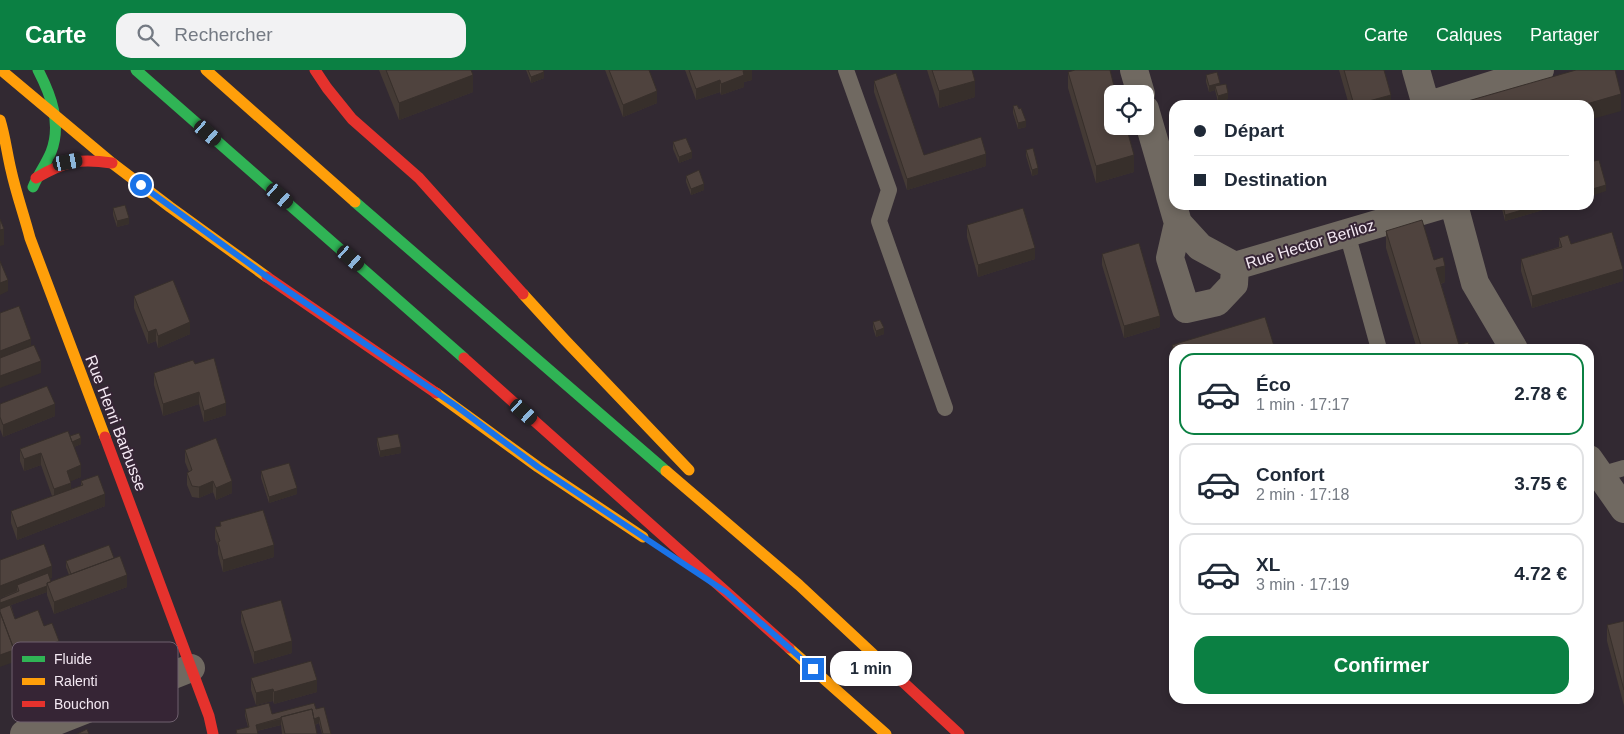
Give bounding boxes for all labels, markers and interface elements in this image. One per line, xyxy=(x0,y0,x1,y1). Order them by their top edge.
search box xyxy=(116,13,466,58)
text: Carte xyxy=(25,21,86,48)
icon: search xyxy=(134,21,162,49)
text: Rechercher xyxy=(174,24,273,45)
text: Carte xyxy=(1364,25,1408,45)
text: Calques xyxy=(1436,25,1502,45)
text: Partager xyxy=(1530,25,1599,45)
map controls xyxy=(1104,85,1154,135)
button: locate xyxy=(1104,85,1154,135)
car xyxy=(191,117,224,149)
text: Départ xyxy=(1224,120,1284,141)
car xyxy=(51,152,84,172)
text: Destination xyxy=(1224,169,1327,190)
route start xyxy=(130,174,152,196)
car xyxy=(263,180,296,212)
street label: Rue Hector Berlioz xyxy=(1243,216,1377,272)
car xyxy=(334,242,367,274)
street label: Rue Henri Barbusse xyxy=(82,353,150,493)
icon: car xyxy=(1196,372,1241,417)
text: Éco xyxy=(1256,374,1291,395)
text: 2.78 € xyxy=(1514,383,1567,404)
car xyxy=(507,396,540,428)
text: 1 min · 17:17 xyxy=(1256,396,1349,413)
icon: car xyxy=(1196,462,1241,507)
text: Confort xyxy=(1256,464,1325,485)
text: 3.75 € xyxy=(1514,473,1567,494)
text: 2 min · 17:18 xyxy=(1256,486,1349,503)
icon: car xyxy=(1196,552,1241,597)
text: XL xyxy=(1256,554,1280,575)
text: 4.72 € xyxy=(1514,563,1567,584)
text: 3 min · 17:19 xyxy=(1256,576,1349,593)
button: Confirmer xyxy=(1194,636,1569,694)
legend xyxy=(12,642,178,722)
text: Fluide xyxy=(54,651,92,667)
callout: 1 min xyxy=(830,652,913,686)
route end xyxy=(802,658,824,680)
text: 1 min xyxy=(850,660,892,677)
text: Ralenti xyxy=(54,673,98,689)
text: Bouchon xyxy=(54,696,109,712)

